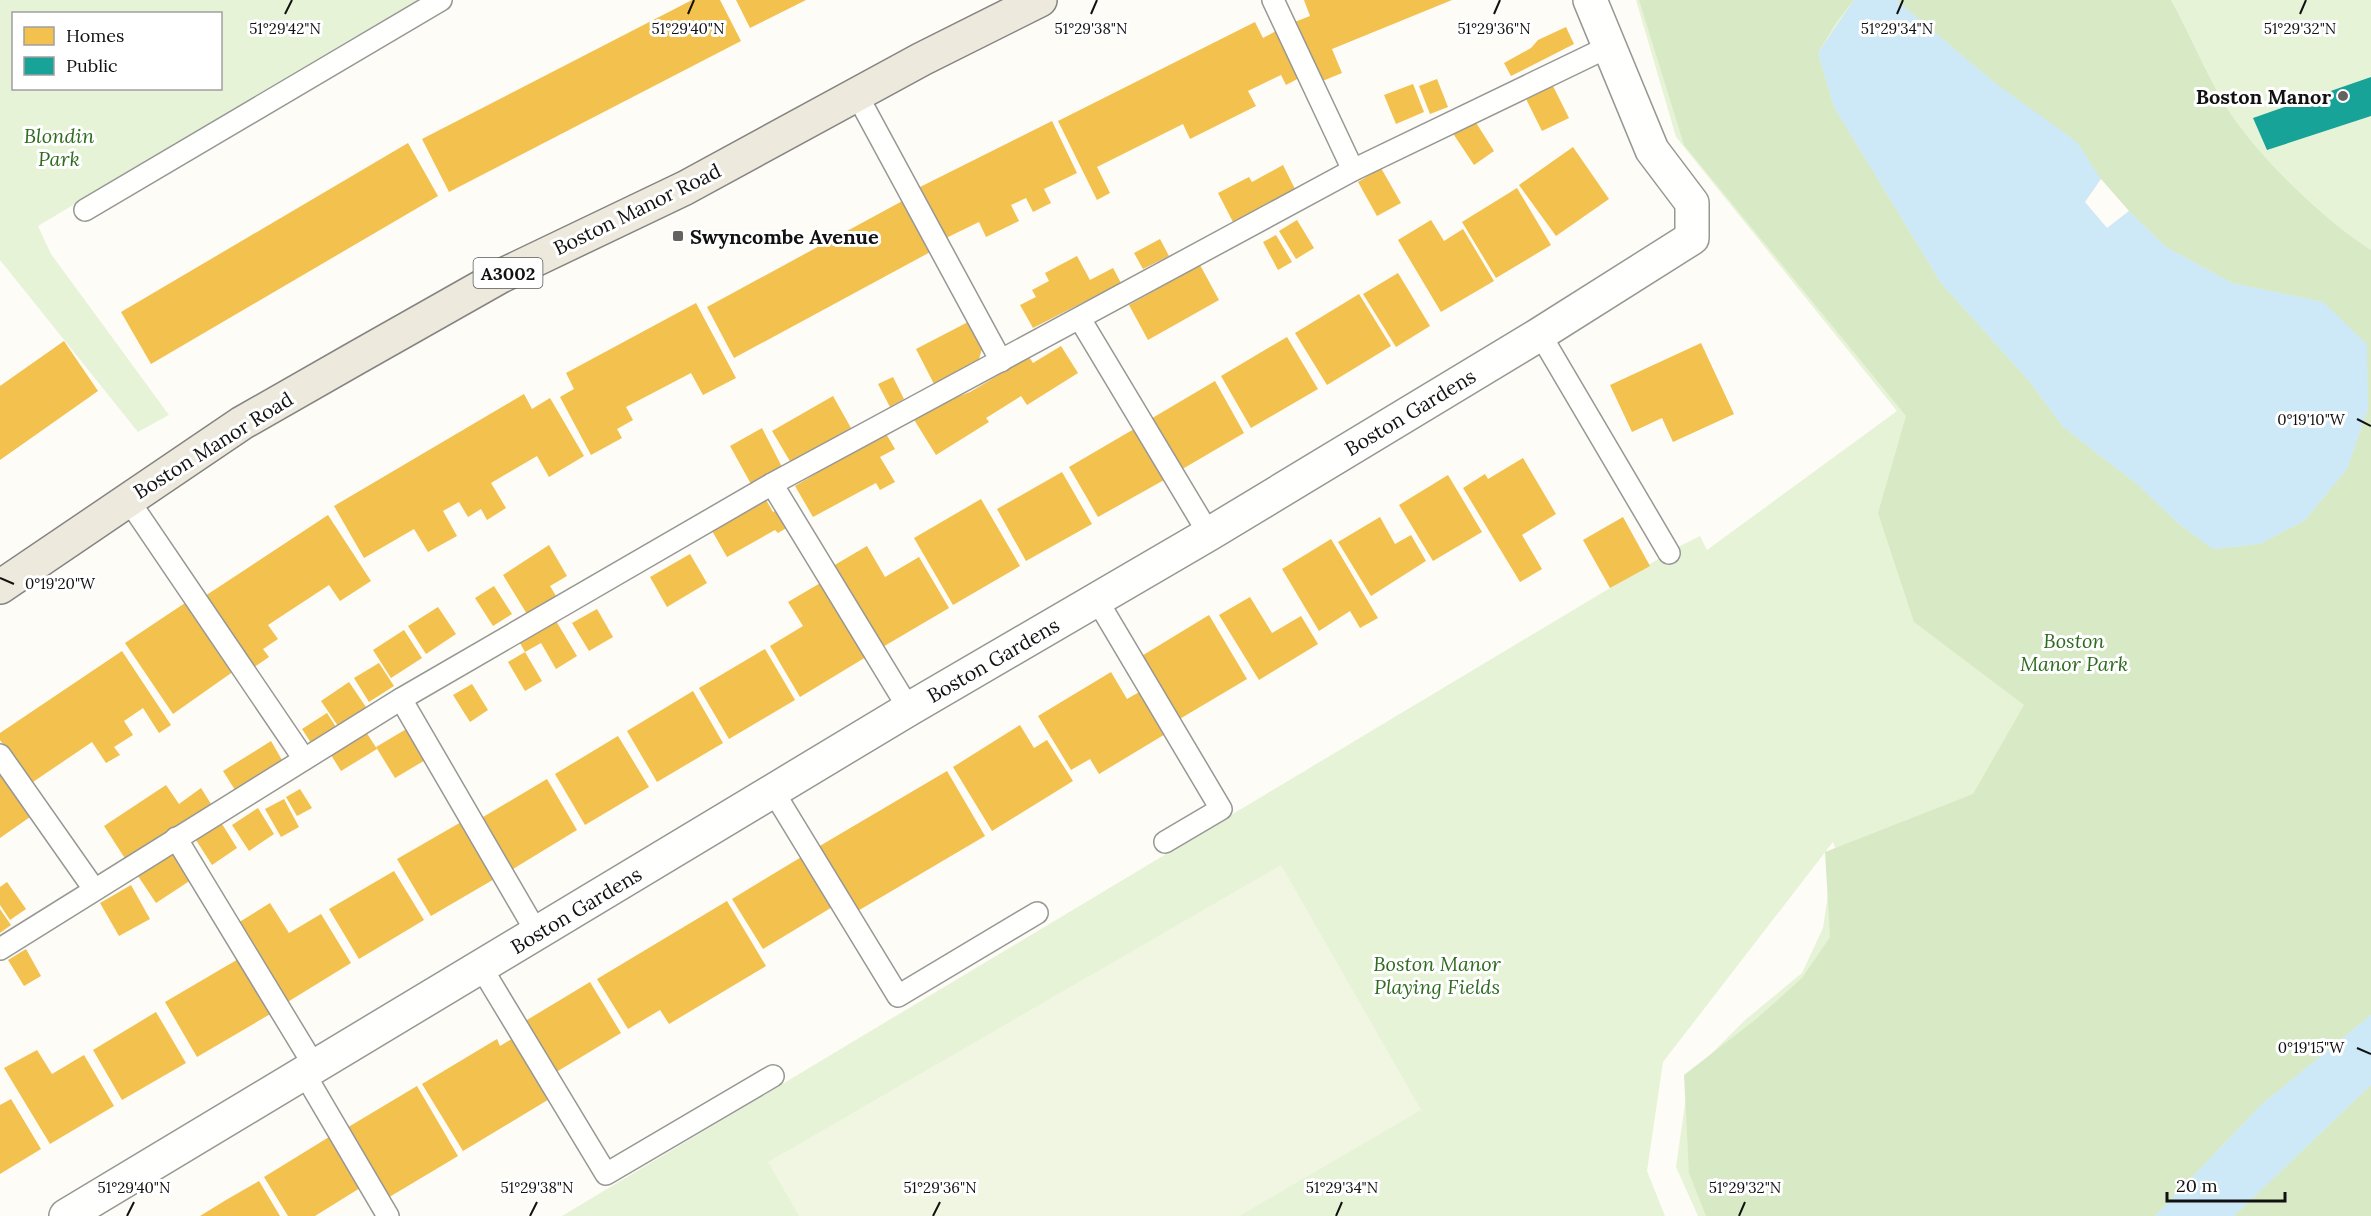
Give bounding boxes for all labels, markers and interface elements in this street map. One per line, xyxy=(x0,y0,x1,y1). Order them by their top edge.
legend xyxy=(12,12,222,90)
text: 51°29'42"N xyxy=(249,19,321,38)
text: 51°29'40"N xyxy=(652,19,724,38)
text: 51°29'38"N xyxy=(1055,19,1127,38)
text: 51°29'36"N xyxy=(1457,19,1531,38)
text: 51°29'34"N xyxy=(1861,19,1933,38)
text: 51°29'32"N xyxy=(2264,19,2336,38)
text: Homes xyxy=(66,24,124,47)
text: Public xyxy=(66,54,118,77)
place label: Boston Manor xyxy=(2196,84,2331,109)
marker: Boston Manor xyxy=(2336,89,2350,103)
park label: Blondin Park xyxy=(24,123,95,171)
street label: Boston Manor Road xyxy=(549,158,725,260)
place label: Swyncombe Avenue xyxy=(690,224,879,249)
marker: Swyncombe Avenue xyxy=(671,229,685,243)
road number: A3002 xyxy=(474,258,542,288)
street label: Boston Gardens xyxy=(1340,363,1480,461)
street label: Boston Manor Road xyxy=(129,386,297,504)
text: 0°19'10"W xyxy=(2277,410,2346,429)
text: 0°19'20"W xyxy=(25,574,96,593)
street label: Boston Gardens xyxy=(922,612,1064,708)
park label: Boston Manor Park xyxy=(2020,628,2128,676)
street label: Boston Gardens xyxy=(506,861,646,959)
park label: Boston Manor Playing Fields xyxy=(1373,951,1502,999)
text: 0°19'15"W xyxy=(2278,1038,2345,1057)
scale bar xyxy=(2167,1165,2286,1203)
text: 20 m xyxy=(2176,1174,2218,1197)
text: 51°29'40"N xyxy=(98,1178,170,1197)
text: 51°29'38"N xyxy=(501,1178,573,1197)
text: 51°29'36"N xyxy=(903,1178,977,1197)
text: 51°29'34"N xyxy=(1306,1178,1378,1197)
text: 51°29'32"N xyxy=(1709,1178,1781,1197)

